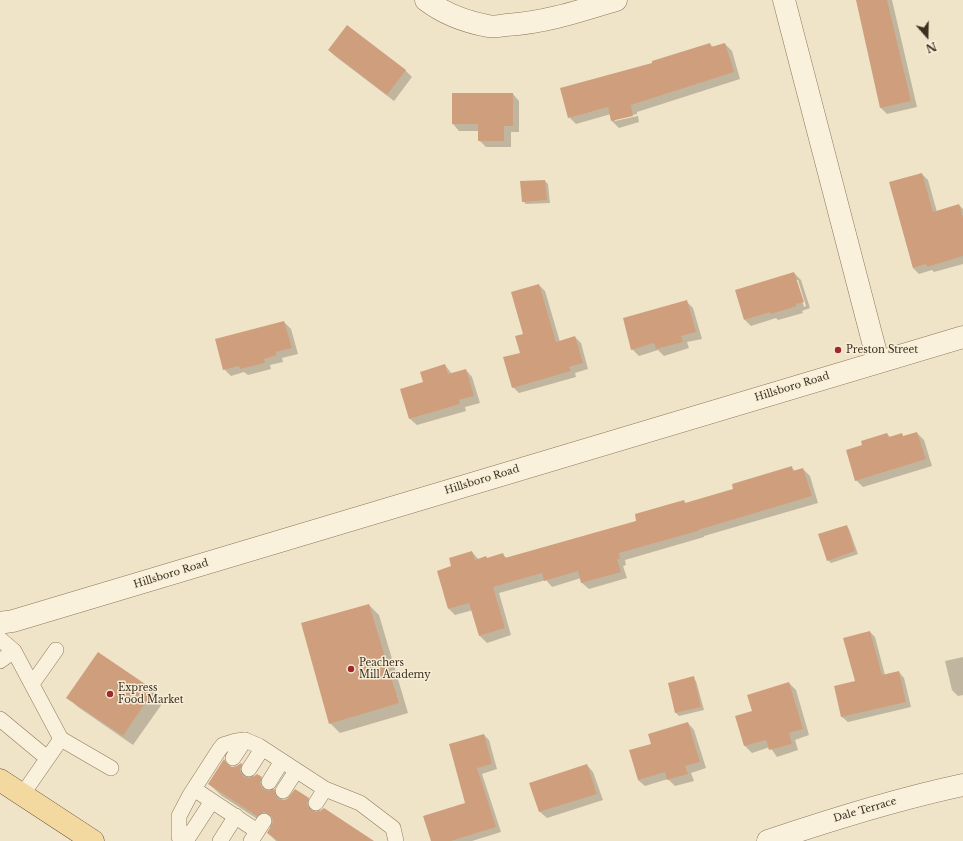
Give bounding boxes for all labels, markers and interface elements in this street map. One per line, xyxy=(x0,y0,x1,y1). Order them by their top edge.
north arrow xyxy=(907,16,947,56)
text: N xyxy=(924,39,938,56)
place label: Preston Street xyxy=(846,344,918,356)
marker: Preston Street xyxy=(833,345,843,355)
street label: Hillsboro Road xyxy=(753,370,831,404)
street label: Hillsboro Road xyxy=(443,463,521,497)
street label: Hillsboro Road xyxy=(132,557,210,591)
place label: Peachers Mill Academy xyxy=(359,657,431,680)
marker: Peachers Mill Academy xyxy=(346,664,356,674)
place label: Express Food Market xyxy=(118,682,183,706)
marker: Express Food Market xyxy=(105,689,115,699)
street label: Dale Terrace xyxy=(832,795,898,825)

